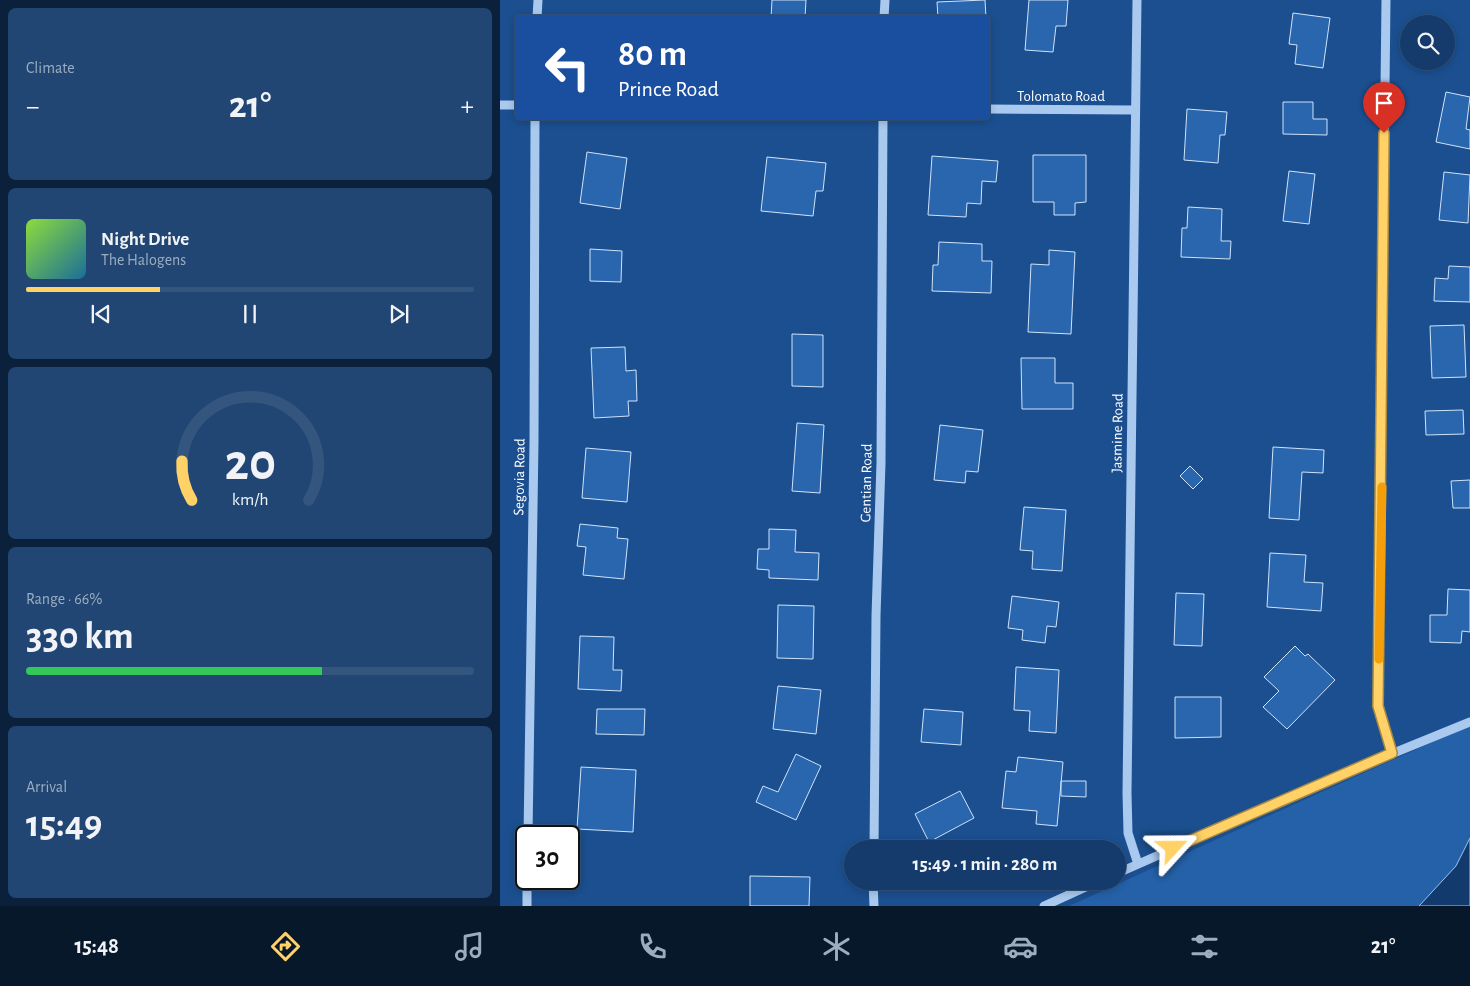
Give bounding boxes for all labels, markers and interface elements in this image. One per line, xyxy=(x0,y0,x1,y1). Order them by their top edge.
map controls xyxy=(1400,15,1455,70)
button: search xyxy=(1400,15,1455,70)
icon: left xyxy=(535,35,600,100)
text: 80 m xyxy=(618,37,687,72)
text: Climate xyxy=(26,60,75,76)
text: Prince Road xyxy=(618,78,719,100)
pin xyxy=(1363,82,1405,133)
text: 21° xyxy=(229,87,271,125)
street label: Tolomato Road xyxy=(1017,89,1105,104)
icon: arrive xyxy=(1370,89,1398,117)
text: − xyxy=(26,93,39,121)
text: + xyxy=(461,93,474,121)
text: Night Drive xyxy=(101,230,189,249)
text: The Halogens xyxy=(101,252,186,268)
icon: previous xyxy=(87,300,115,328)
icon: pause xyxy=(236,300,264,328)
icon: next xyxy=(385,300,413,328)
street label: Jasmine Road xyxy=(1109,393,1126,473)
text: 20 xyxy=(224,437,276,489)
street label: Segovia Road xyxy=(511,438,528,516)
street label: Gentian Road xyxy=(858,443,875,522)
text: km/h xyxy=(232,491,268,509)
text: Range · 66% xyxy=(26,591,102,607)
text: 330 km xyxy=(26,618,134,656)
text: Arrival xyxy=(26,779,67,795)
text: 15:49 xyxy=(26,806,102,844)
position arrow xyxy=(1146,821,1198,873)
speed limit sign: 30 xyxy=(515,825,580,890)
text: 15:49 · 1 min · 280 m xyxy=(913,855,1057,874)
icon: directions xyxy=(268,929,303,964)
icon: music xyxy=(452,929,487,964)
icon: phone xyxy=(635,929,670,964)
icon: climate xyxy=(819,929,854,964)
icon: car xyxy=(1003,929,1038,964)
icon: filters xyxy=(1187,929,1222,964)
text: 15:48 xyxy=(74,935,119,957)
text: 21° xyxy=(1371,935,1396,957)

